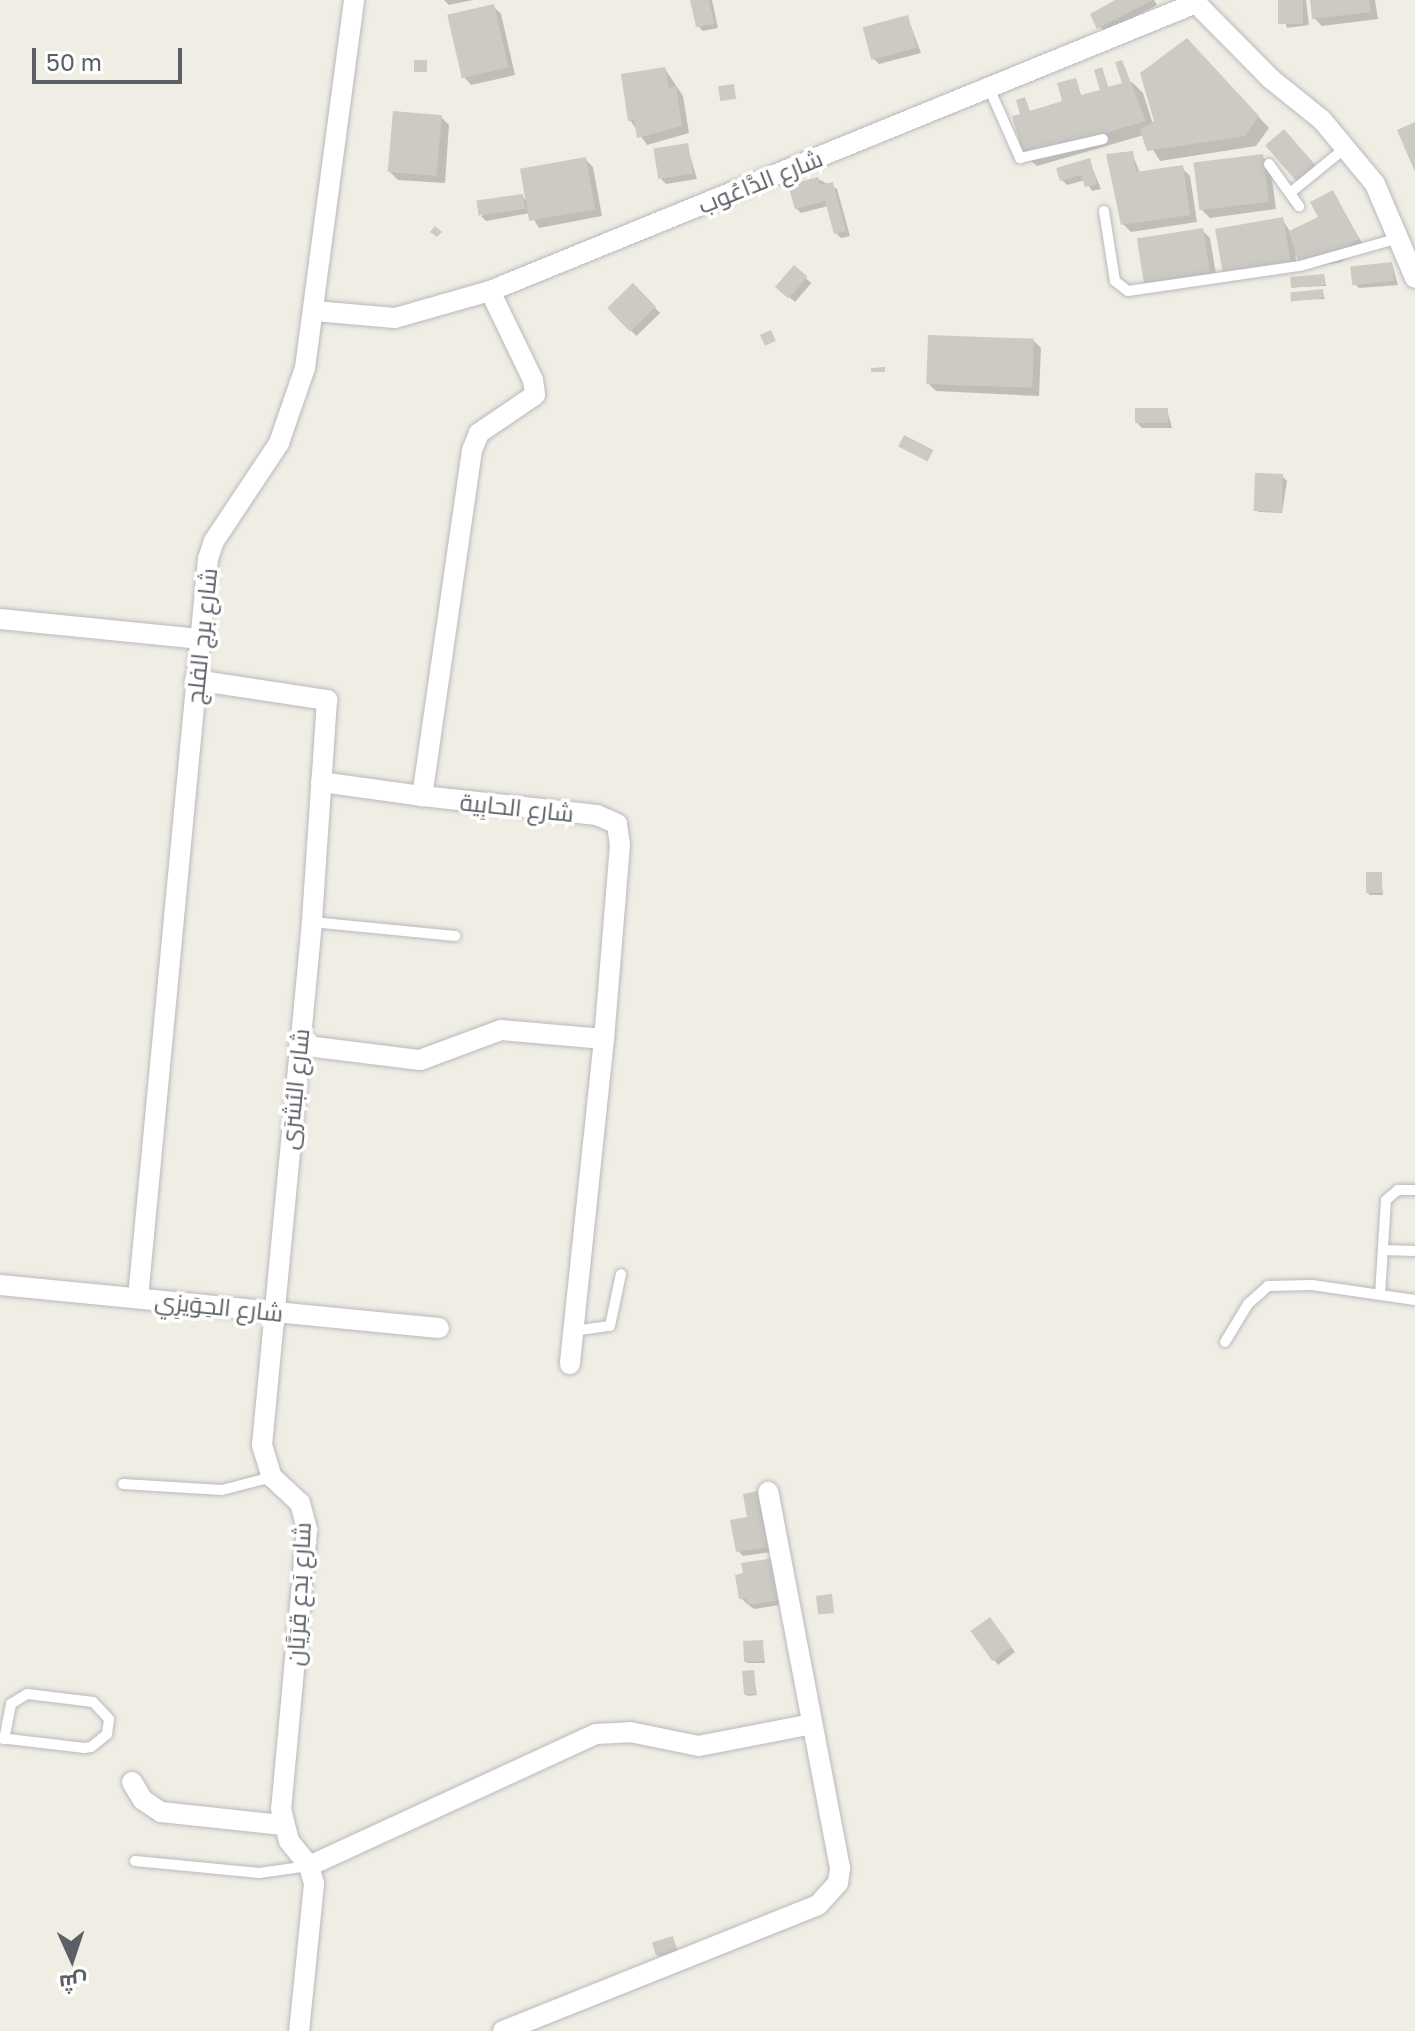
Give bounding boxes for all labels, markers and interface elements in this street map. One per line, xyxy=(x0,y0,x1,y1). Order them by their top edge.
scale bar xyxy=(36,32,186,82)
text: 50 m xyxy=(46,47,102,76)
street label: شارع الدَّاعُوب xyxy=(693,143,827,219)
street label: شارع برج الفلج xyxy=(180,566,222,706)
street label: شارع الحابِية xyxy=(459,787,575,827)
street label: شارع البُشرَى xyxy=(273,1027,315,1151)
street label: شارع الحِوَيزِي xyxy=(153,1285,285,1327)
street label: شارع بَدع قِرَيَّان xyxy=(280,1521,316,1667)
north arrow xyxy=(32,1919,112,1999)
text: ش xyxy=(58,1969,88,1998)

